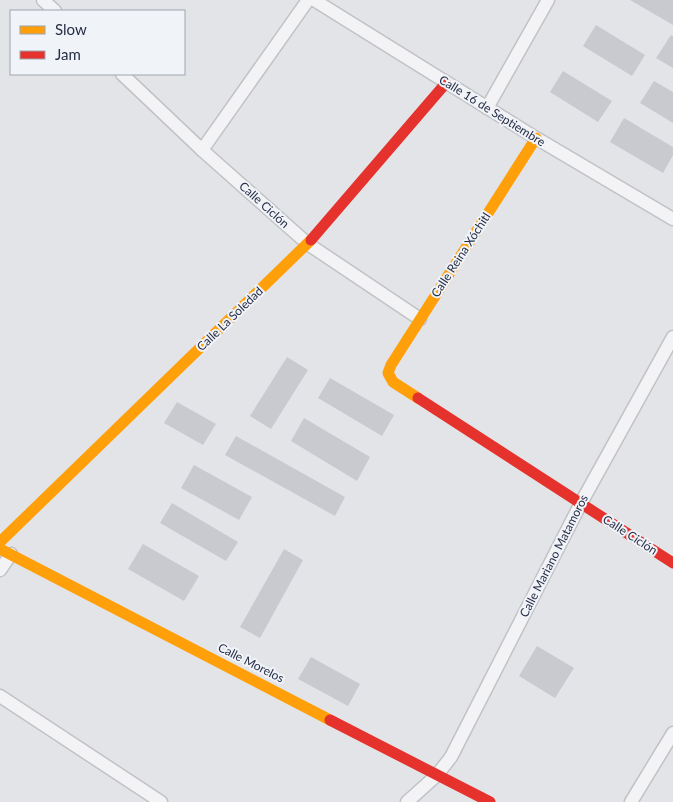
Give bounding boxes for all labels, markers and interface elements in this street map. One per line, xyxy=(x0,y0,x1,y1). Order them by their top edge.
legend xyxy=(10,10,185,75)
text: Slow xyxy=(55,20,87,38)
text: Jam xyxy=(55,45,81,63)
street label: Calle 16 de Septiembre xyxy=(436,72,548,149)
street label: Calle Ciclón xyxy=(236,178,292,231)
street label: Calle Reina Xóchitl xyxy=(428,210,493,300)
street label: Calle La Soledad xyxy=(193,283,266,354)
street label: Calle Mariano Matamoros xyxy=(516,492,591,620)
street label: Calle Ciclón xyxy=(600,511,660,558)
street label: Calle Morelos xyxy=(216,640,287,686)

